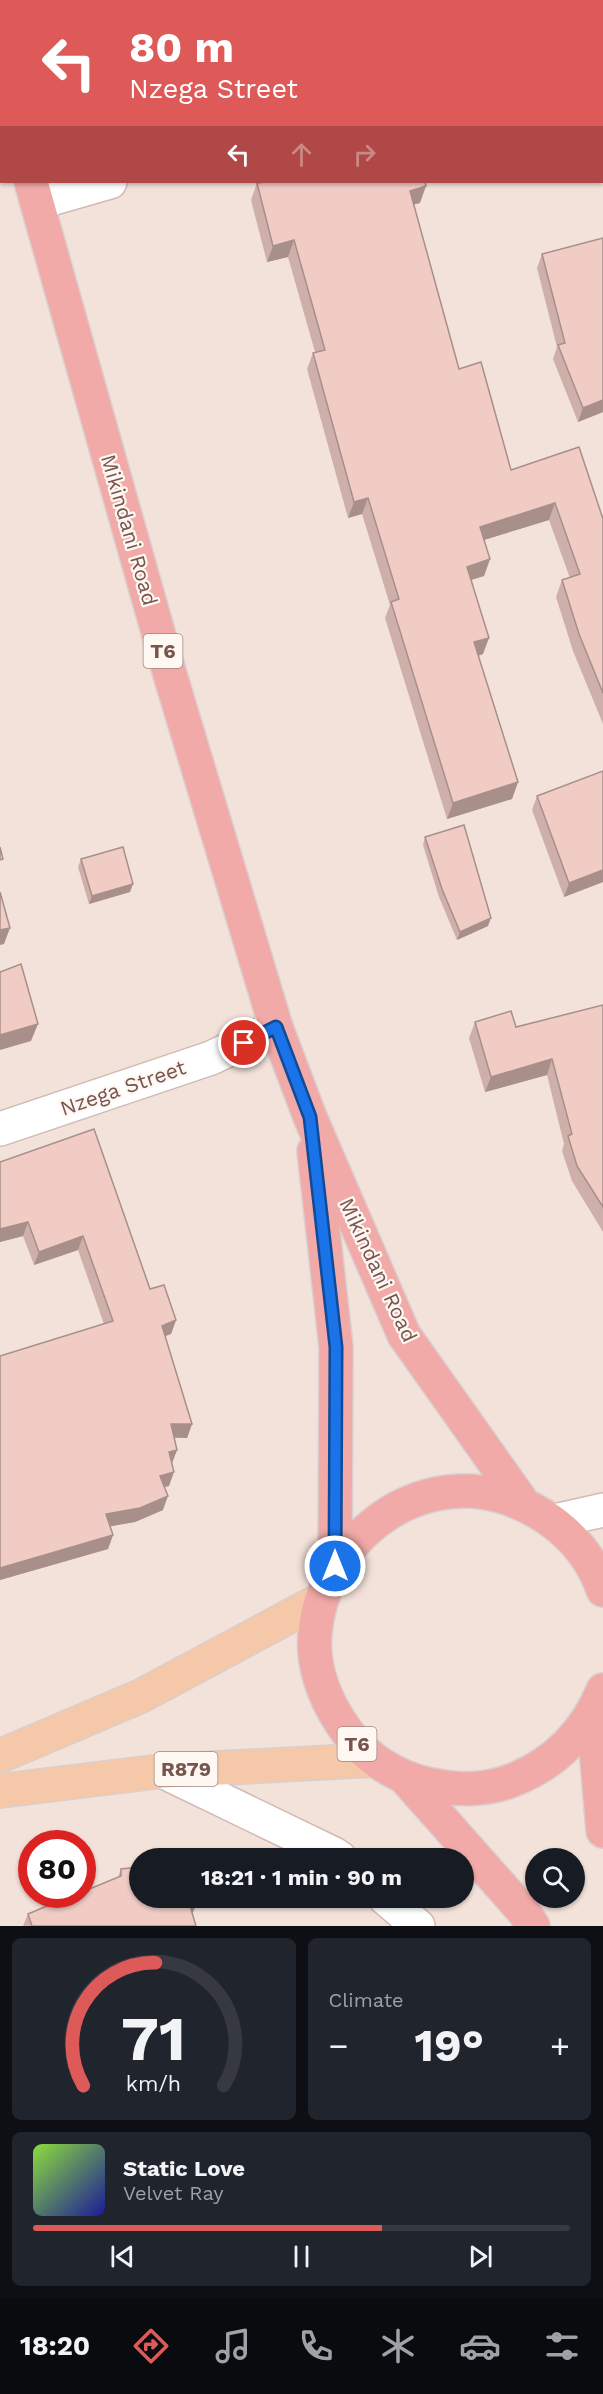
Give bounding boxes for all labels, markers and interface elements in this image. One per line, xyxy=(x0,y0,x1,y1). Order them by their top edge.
text: 80 m xyxy=(129,23,234,72)
icon: left xyxy=(30,24,108,102)
text: Nzega Street xyxy=(129,73,298,105)
icon: left xyxy=(222,138,255,171)
icon: ahead xyxy=(285,138,318,171)
icon: right xyxy=(348,138,381,171)
street label: Mikindani Road xyxy=(96,451,163,608)
road number: T6 xyxy=(144,634,182,668)
pin xyxy=(218,1017,269,1068)
icon: arrive xyxy=(227,1026,260,1059)
street label: Nzega Street xyxy=(57,1054,189,1121)
street label: Mikindani Road xyxy=(334,1194,423,1346)
position arrow xyxy=(303,1534,367,1598)
road number: T6 xyxy=(338,1727,376,1761)
road number: R879 xyxy=(154,1752,218,1786)
speed limit sign: 80 xyxy=(18,1830,96,1908)
map controls xyxy=(525,1848,585,1908)
button: search xyxy=(525,1848,585,1908)
text: 18:21 · 1 min · 90 m xyxy=(201,1865,402,1890)
text: Climate xyxy=(329,1988,404,2012)
text: 71 xyxy=(121,2002,186,2075)
text: 19° xyxy=(415,2019,484,2072)
text: − xyxy=(329,2026,348,2065)
text: + xyxy=(550,2026,570,2065)
text: km/h xyxy=(126,2071,181,2096)
text: Static Love xyxy=(123,2156,245,2181)
text: Velvet Ray xyxy=(123,2181,224,2205)
icon: previous xyxy=(106,2240,139,2273)
icon: pause xyxy=(285,2240,318,2273)
icon: next xyxy=(464,2240,497,2273)
icon: directions xyxy=(130,2325,172,2367)
icon: music xyxy=(212,2325,254,2367)
icon: phone xyxy=(295,2325,337,2367)
icon: climate xyxy=(377,2325,419,2367)
icon: car xyxy=(459,2325,501,2367)
icon: filters xyxy=(541,2325,583,2367)
text: 18:20 xyxy=(20,2330,90,2362)

